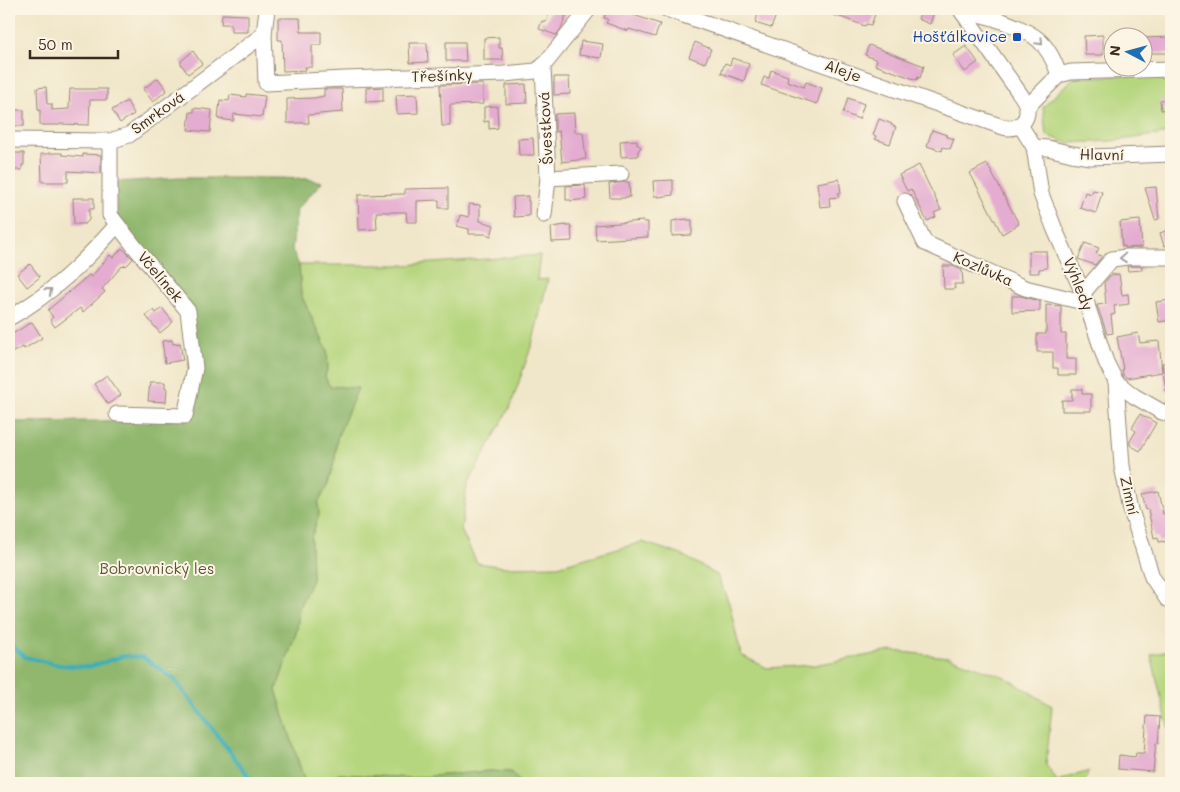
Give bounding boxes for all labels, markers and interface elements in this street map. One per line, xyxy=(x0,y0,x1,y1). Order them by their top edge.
place label: Hošťálkovice xyxy=(913,26,1007,46)
scale bar xyxy=(30,28,118,60)
north arrow xyxy=(1102,28,1152,78)
marker: Hošťálkovice xyxy=(1011,31,1023,43)
text: 50 m xyxy=(38,34,73,54)
one-way arrow xyxy=(1034,36,1043,45)
text: N xyxy=(1105,44,1125,57)
street label: Aleje xyxy=(822,54,865,86)
street label: Třešínky xyxy=(411,64,473,86)
street label: Smrková xyxy=(127,86,188,138)
street label: Švestková xyxy=(533,91,557,165)
street label: Hlavní xyxy=(1079,144,1125,164)
street label: Kozlůvka xyxy=(950,246,1017,290)
street label: Včelínek xyxy=(134,247,188,306)
one-way arrow xyxy=(1118,252,1126,263)
street label: Výhledy xyxy=(1059,254,1099,313)
one-way arrow xyxy=(43,288,53,297)
street label: Zimní xyxy=(1116,474,1144,517)
park label: Bobrovnický les xyxy=(100,558,214,578)

